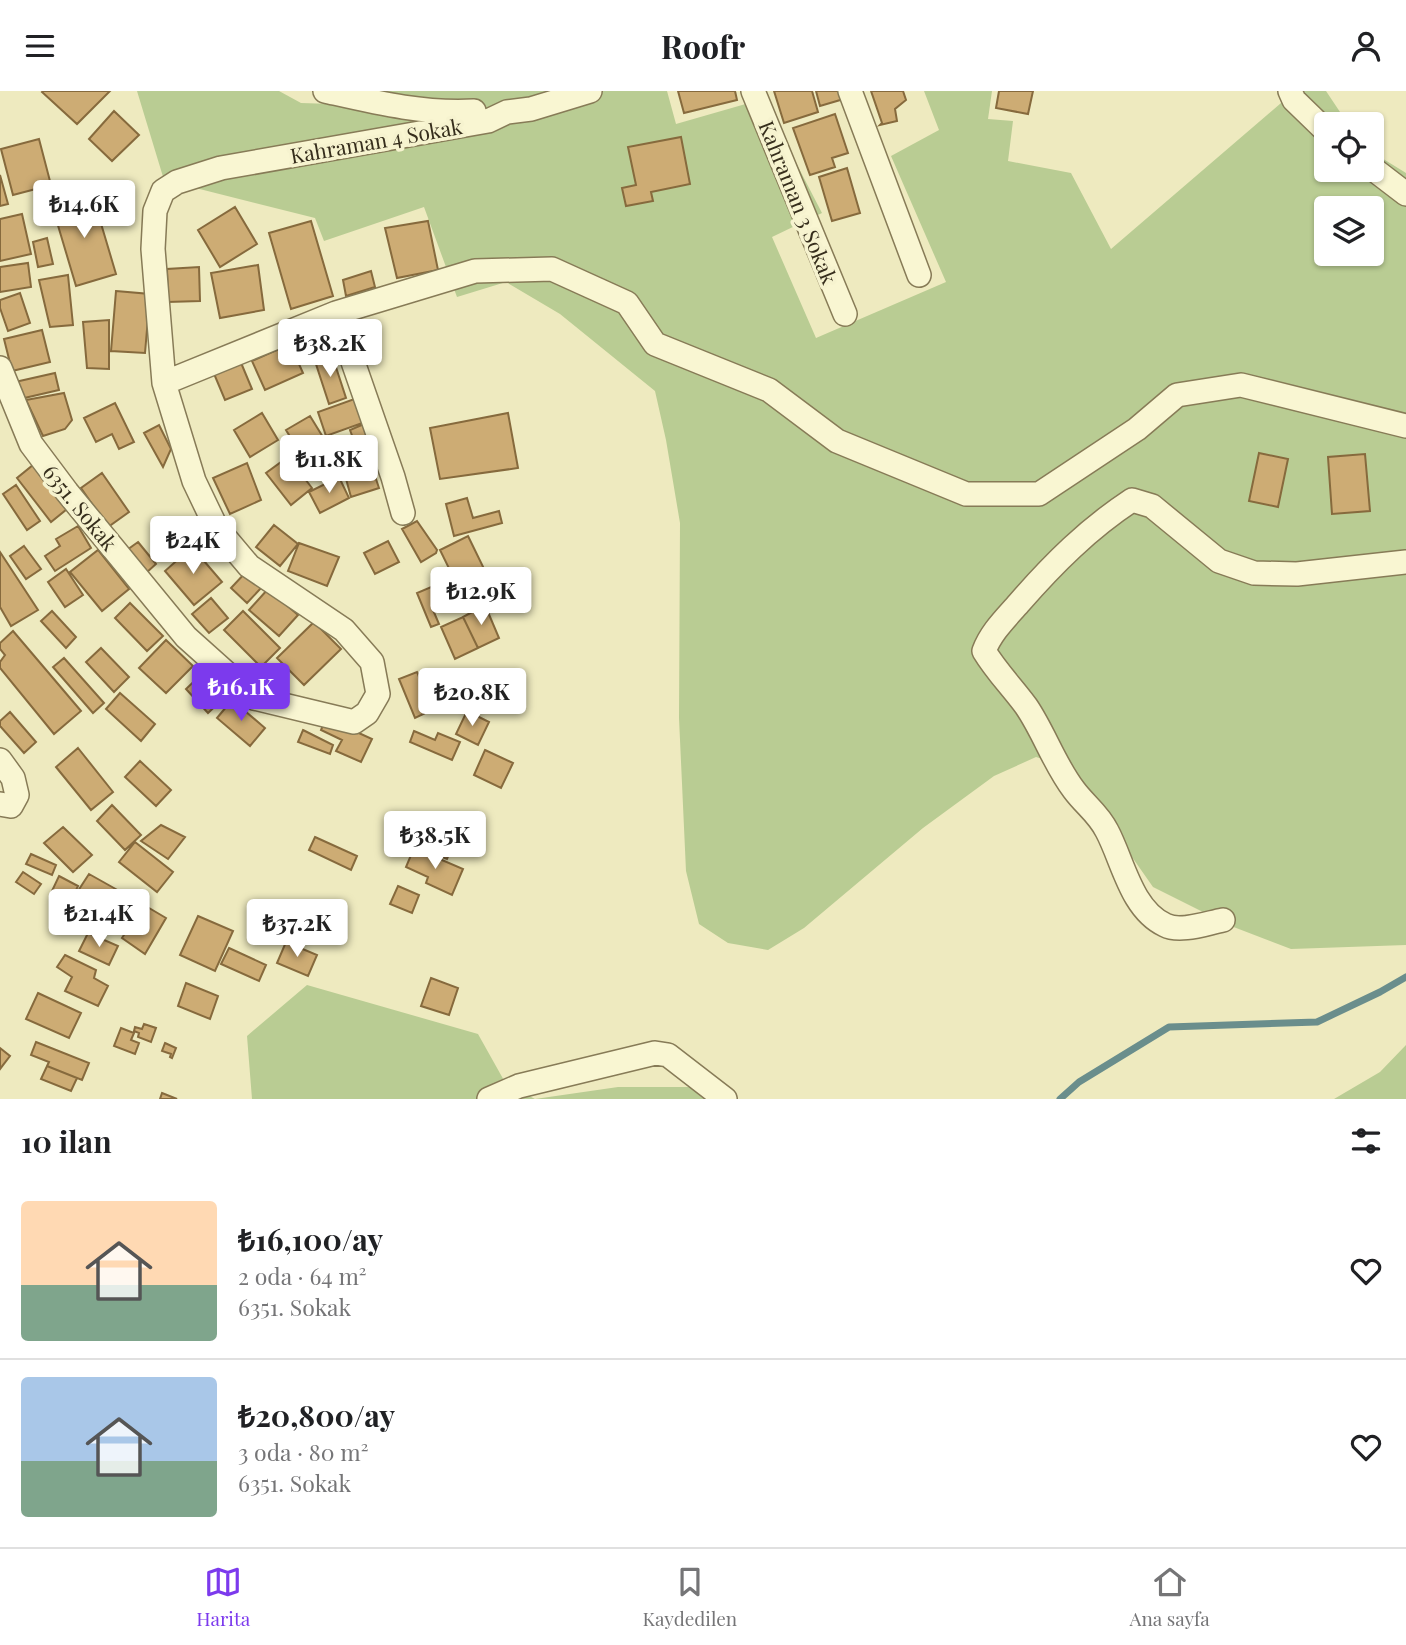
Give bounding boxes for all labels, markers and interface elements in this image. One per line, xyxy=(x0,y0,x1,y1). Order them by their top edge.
text: Roofr xyxy=(661,24,745,67)
icon: menu xyxy=(21,27,59,65)
icon: person xyxy=(1347,27,1385,65)
street label: Kahraman 4 Sokak xyxy=(288,111,465,169)
map controls xyxy=(1314,112,1384,266)
button: locate xyxy=(1314,112,1384,182)
street label: Kahraman 3 Sokak xyxy=(753,116,845,288)
pin: ₺14.6K xyxy=(27,181,141,240)
text: ₺14.6K xyxy=(49,187,119,218)
button: layers xyxy=(1314,196,1384,266)
pin: ₺38.2K xyxy=(273,320,387,379)
text: ₺38.2K xyxy=(294,326,366,357)
pin: ₺11.8K xyxy=(272,435,386,495)
text: ₺11.8K xyxy=(296,442,362,473)
street label: 6351. Sokak xyxy=(38,458,125,556)
pin: ₺24K xyxy=(152,517,234,576)
text: ₺24K xyxy=(166,523,220,554)
pin: ₺12.9K xyxy=(424,567,538,627)
text: ₺12.9K xyxy=(446,574,516,605)
pin: ₺16.1K xyxy=(184,663,298,723)
pin: ₺20.8K xyxy=(415,669,529,728)
text: ₺16.1K xyxy=(208,670,274,701)
text: ₺20.8K xyxy=(434,675,510,706)
pin: ₺38.5K xyxy=(378,811,492,871)
text: ₺38.5K xyxy=(400,818,470,849)
pin: ₺21.4K xyxy=(42,889,156,949)
text: ₺21.4K xyxy=(65,896,133,927)
pin: ₺37.2K xyxy=(240,899,354,959)
text: ₺37.2K xyxy=(263,906,331,937)
text: 10 ilan xyxy=(21,1121,112,1161)
icon: filters xyxy=(1347,1122,1385,1160)
text: ₺16,100/ay xyxy=(238,1219,383,1259)
icon: home xyxy=(77,1229,161,1313)
icon: heart xyxy=(1347,1252,1385,1290)
text: 2 oda · 64 m² xyxy=(238,1260,367,1291)
text: 6351. Sokak xyxy=(238,1291,351,1322)
text: ₺20,800/ay xyxy=(238,1395,395,1435)
icon: home xyxy=(77,1405,161,1489)
icon: heart xyxy=(1347,1428,1385,1466)
text: 3 oda · 80 m² xyxy=(238,1436,368,1467)
text: 6351. Sokak xyxy=(238,1467,351,1498)
tab: Harita xyxy=(196,1563,250,1631)
tab: Kaydedilen xyxy=(642,1563,737,1631)
tab: Ana sayfa xyxy=(1129,1563,1210,1631)

